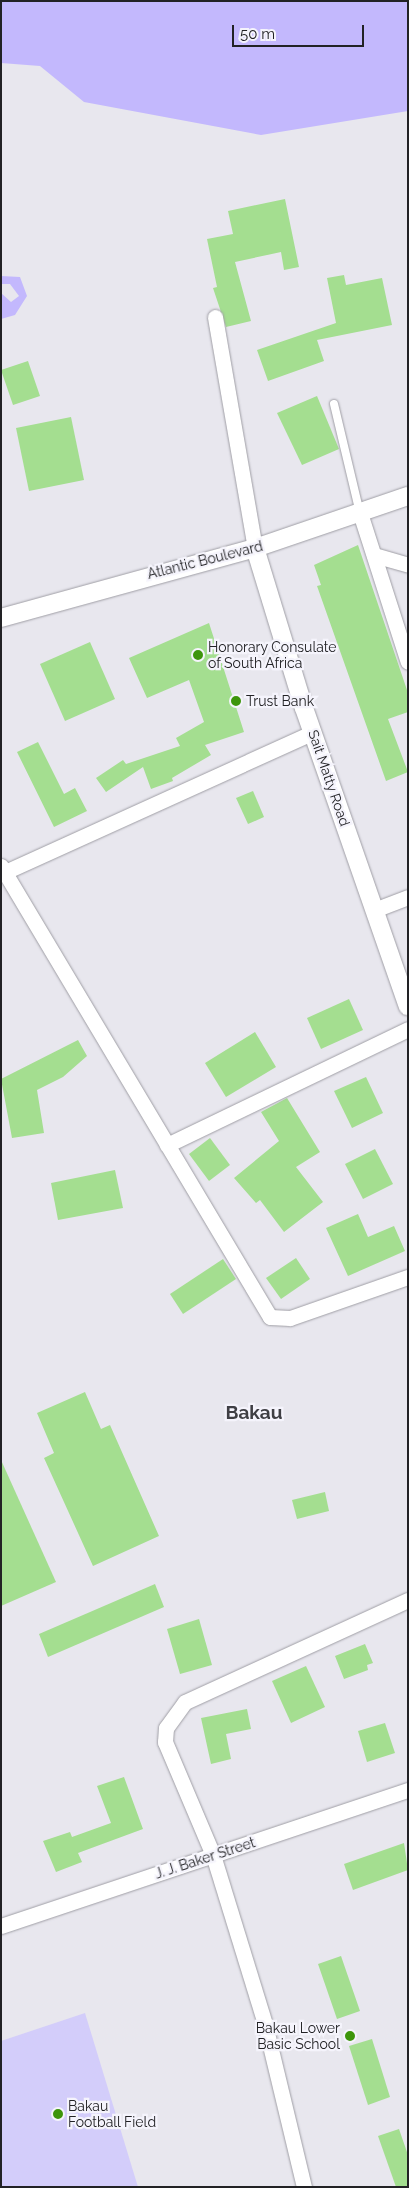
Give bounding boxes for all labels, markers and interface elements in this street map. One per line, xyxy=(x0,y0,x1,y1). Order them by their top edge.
scale bar xyxy=(234,15,366,47)
text: 50 m xyxy=(240,25,275,43)
street label: Atlantic Boulevard xyxy=(145,538,265,582)
place label: Honorary Consulate of South Africa xyxy=(208,639,337,672)
marker: Honorary Consulate of South Africa xyxy=(192,649,204,661)
place label: Trust Bank xyxy=(246,693,314,709)
marker: Trust Bank xyxy=(230,695,242,707)
street label: Sait Matty Road xyxy=(305,727,353,829)
district label: Bakau xyxy=(226,1402,282,1424)
street label: J. J. Baker Street xyxy=(152,1834,258,1882)
place label: Bakau Lower Basic School xyxy=(256,2020,340,2052)
marker: Bakau Lower Basic School xyxy=(344,2030,356,2042)
place label: Bakau Football Field xyxy=(68,2098,157,2130)
marker: Bakau Football Field xyxy=(52,2108,64,2120)

